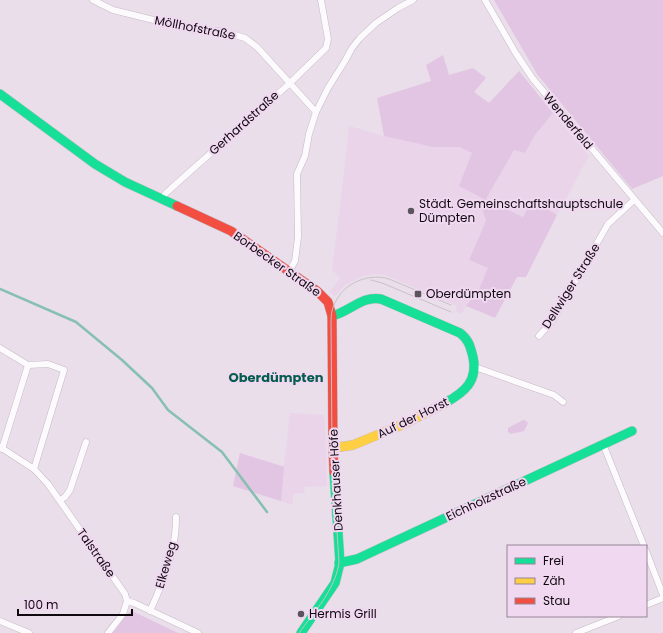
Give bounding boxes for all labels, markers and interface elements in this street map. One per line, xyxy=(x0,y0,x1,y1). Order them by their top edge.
street label: Möllhofstraße xyxy=(153,11,237,44)
street label: Gerhardstraße xyxy=(205,87,282,159)
street label: Wenderfeld xyxy=(540,89,597,153)
place label: Städt. Gemeinschaftshauptschule Dümpten xyxy=(419,195,623,226)
marker: Städt. Gemeinschaftshauptschule Dümpten xyxy=(406,206,416,216)
street label: Borbecker Straße xyxy=(230,227,324,300)
street label: Dellwiger Straße xyxy=(538,240,604,332)
place label: Oberdümpten xyxy=(426,285,511,302)
marker: Oberdümpten xyxy=(413,289,423,299)
district label: Oberdümpten xyxy=(229,368,324,387)
street label: Auf der Horst xyxy=(374,393,451,442)
street label: Denkhauser Höfe xyxy=(324,429,347,531)
street label: Eichholzstraße xyxy=(443,473,529,525)
street label: Talstraße xyxy=(73,525,120,581)
street label: Elkeweg xyxy=(151,539,180,590)
legend xyxy=(507,545,647,617)
text: Frei xyxy=(543,552,564,569)
text: Zäh xyxy=(543,572,565,589)
scale bar xyxy=(18,591,132,617)
text: Stau xyxy=(543,592,570,609)
text: 100 m xyxy=(24,596,58,613)
place label: Hermis Grill xyxy=(309,605,377,622)
marker: Hermis Grill xyxy=(296,609,306,619)

